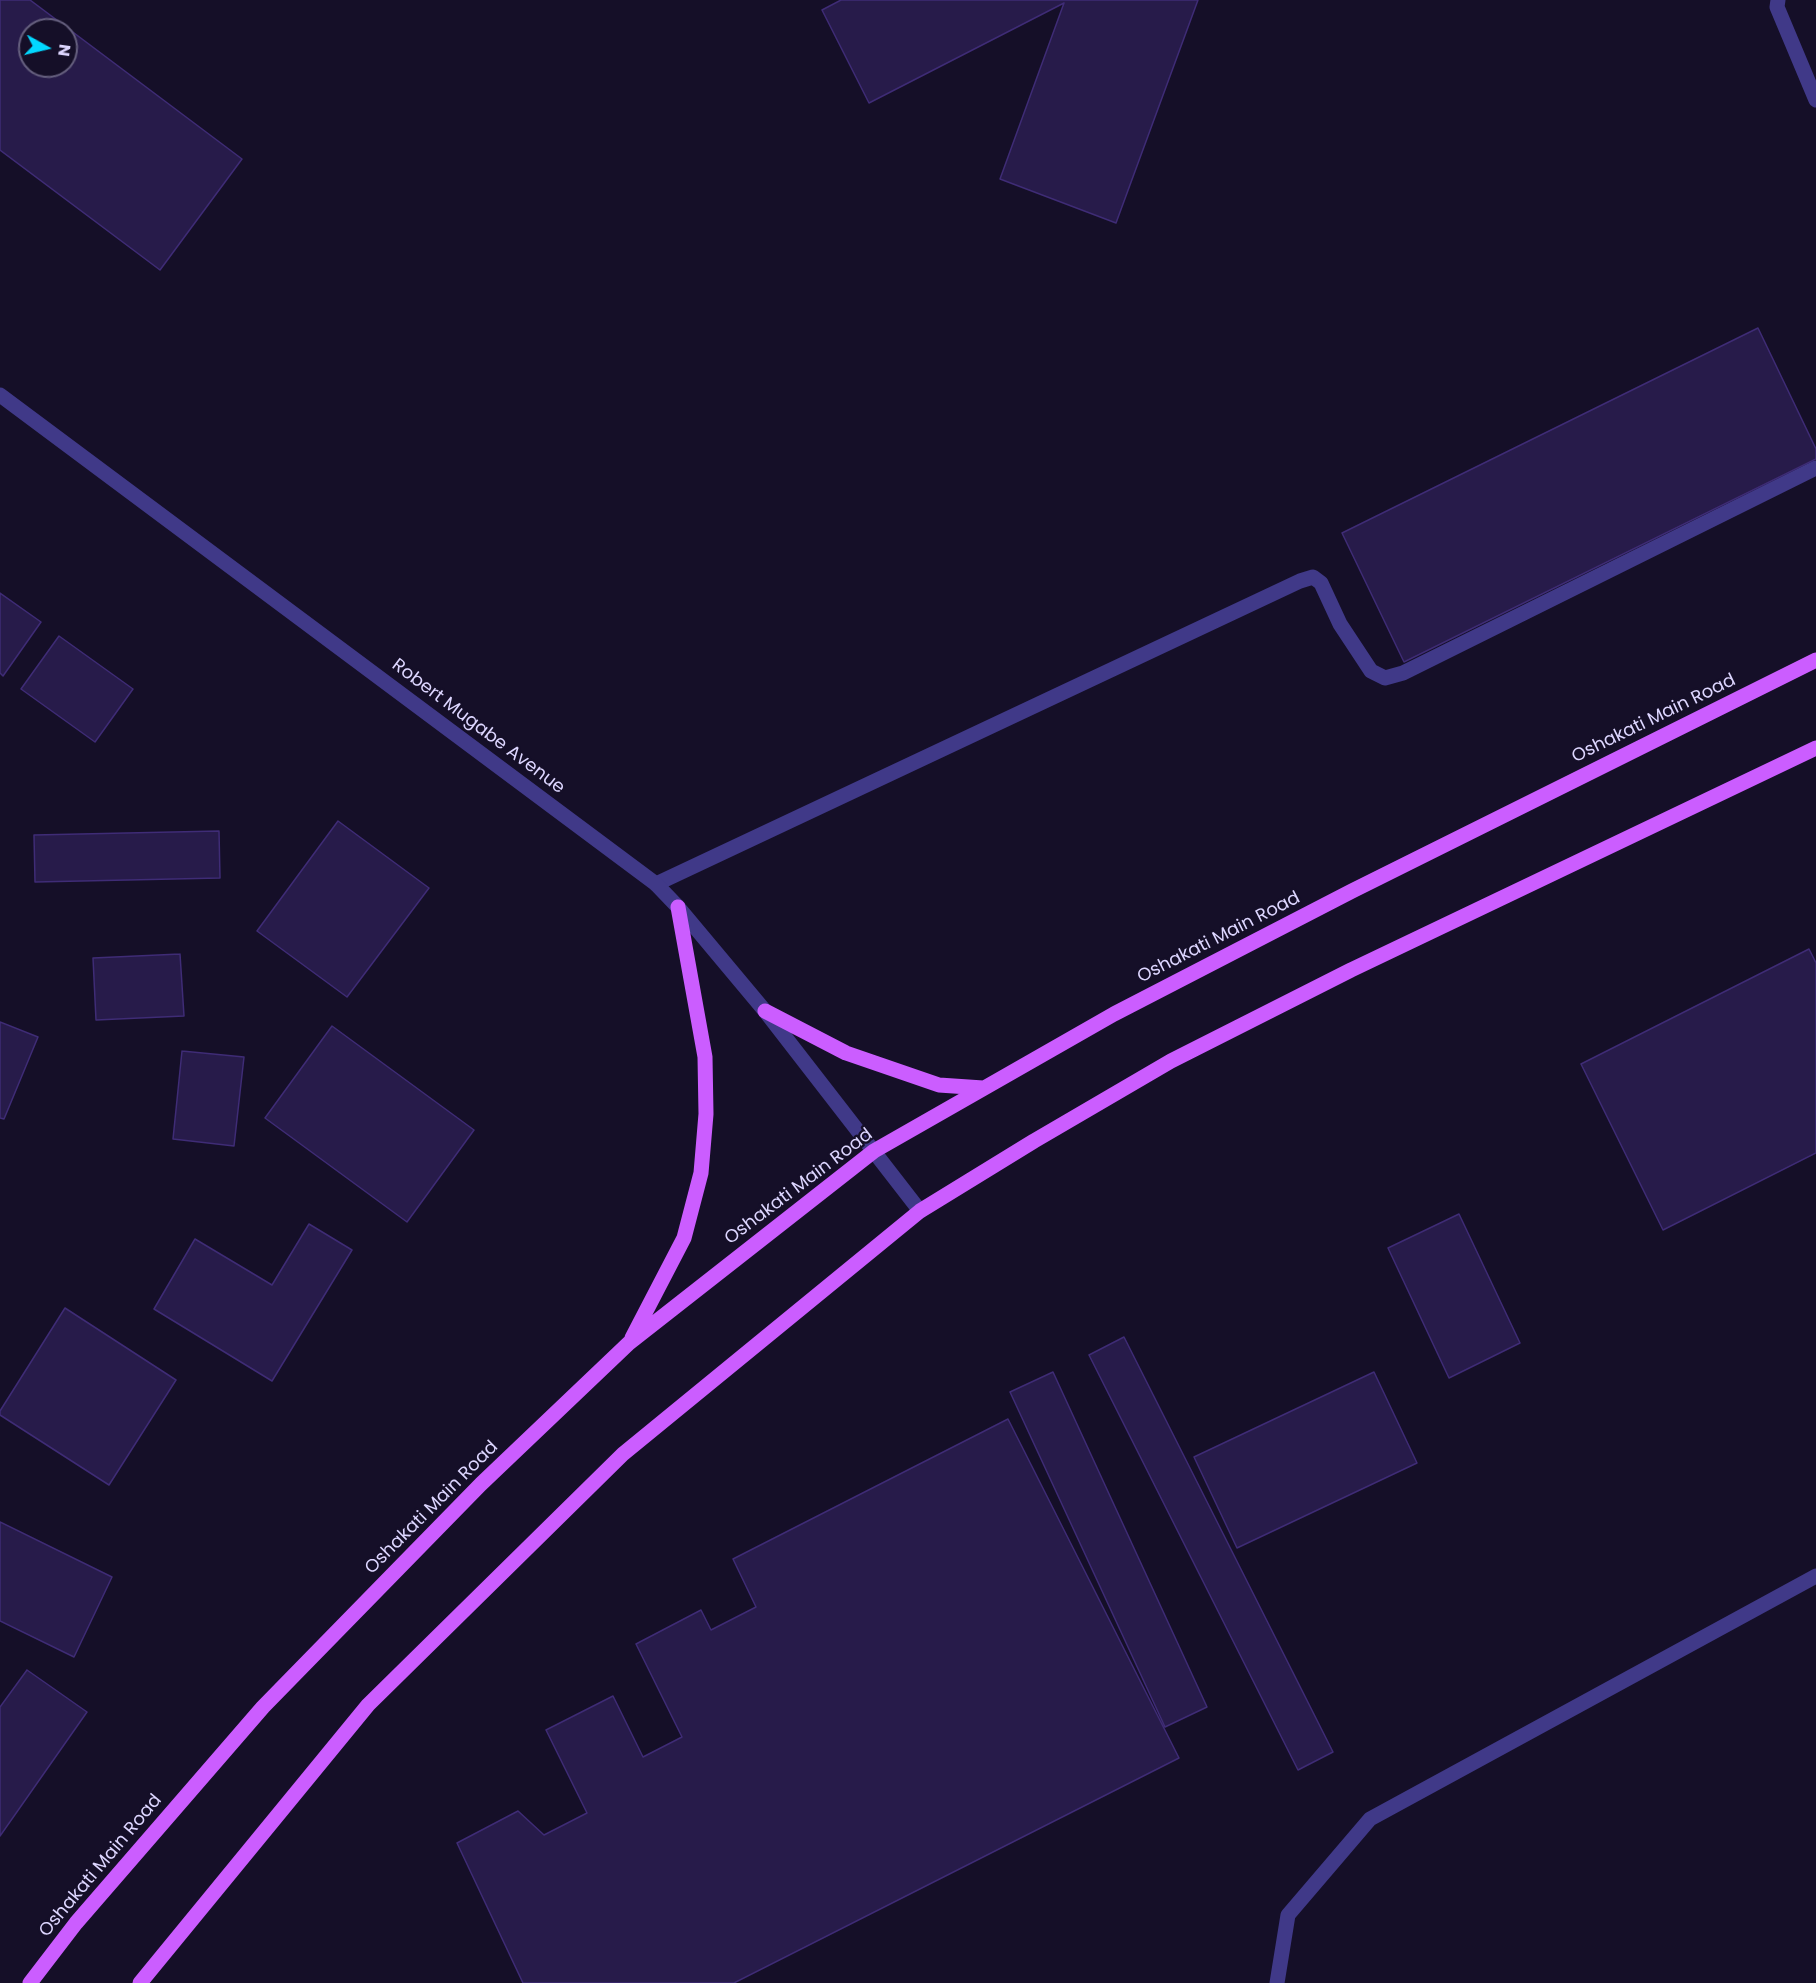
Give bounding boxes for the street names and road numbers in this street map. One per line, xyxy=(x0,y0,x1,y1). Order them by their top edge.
street label: Robert Mugabe Avenue xyxy=(387,655,569,799)
street label: Oshakati Main Road xyxy=(1569,670,1739,768)
street label: Oshakati Main Road xyxy=(1134,888,1304,988)
street label: Oshakati Main Road xyxy=(721,1124,877,1250)
street label: Oshakati Main Road xyxy=(361,1437,503,1579)
street label: Oshakati Main Road xyxy=(35,1790,167,1942)

